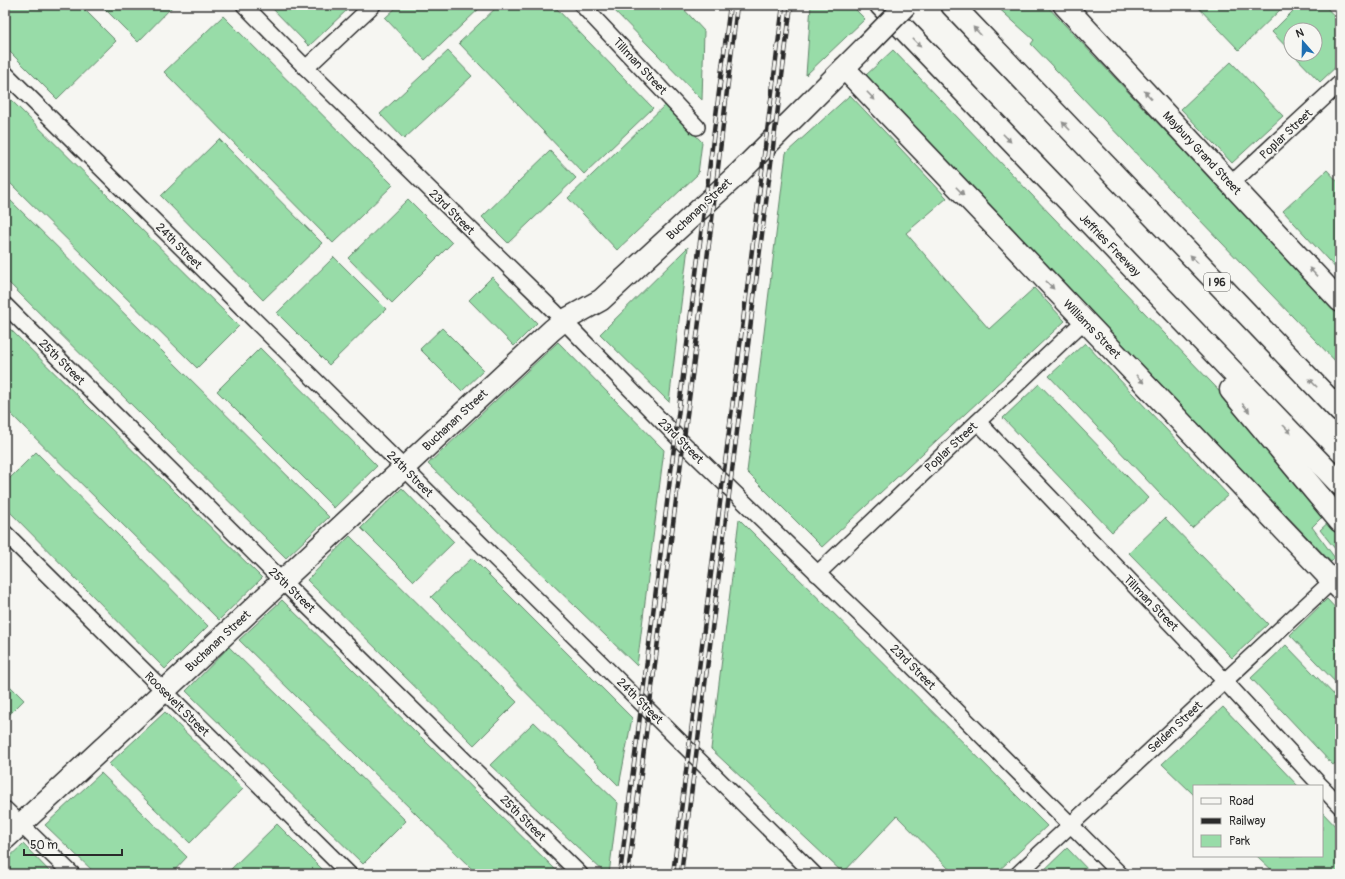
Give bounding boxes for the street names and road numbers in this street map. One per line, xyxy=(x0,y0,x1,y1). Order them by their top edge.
street label: Tillman Street xyxy=(609,35,670,98)
street label: Poplar Street xyxy=(1257,106,1316,163)
street label: Maybury Grand Street xyxy=(1159,109,1244,198)
street label: Buchanan Street xyxy=(664,175,735,243)
street label: 23rd Street xyxy=(426,186,478,238)
street label: Jeffries Freeway xyxy=(1076,211,1143,280)
street label: 24th Street xyxy=(152,220,205,273)
road number: I 96 xyxy=(1204,273,1230,291)
street label: Williams Street xyxy=(1060,297,1124,362)
street label: 25th Street xyxy=(36,336,88,389)
street label: Buchanan Street xyxy=(420,386,491,454)
street label: 23rd Street xyxy=(655,415,707,467)
street label: Poplar Street xyxy=(922,419,981,476)
street label: 24th Street xyxy=(383,448,436,501)
street label: 25th Street xyxy=(265,565,318,616)
street label: Tillman Street xyxy=(1120,572,1181,635)
street label: Buchanan Street xyxy=(183,607,254,675)
street label: 23rd Street xyxy=(887,641,939,693)
street label: Roosevelt Street xyxy=(141,669,212,740)
street label: 24th Street xyxy=(613,675,666,728)
street label: Selden Street xyxy=(1145,698,1206,757)
street label: 25th Street xyxy=(497,792,549,845)

